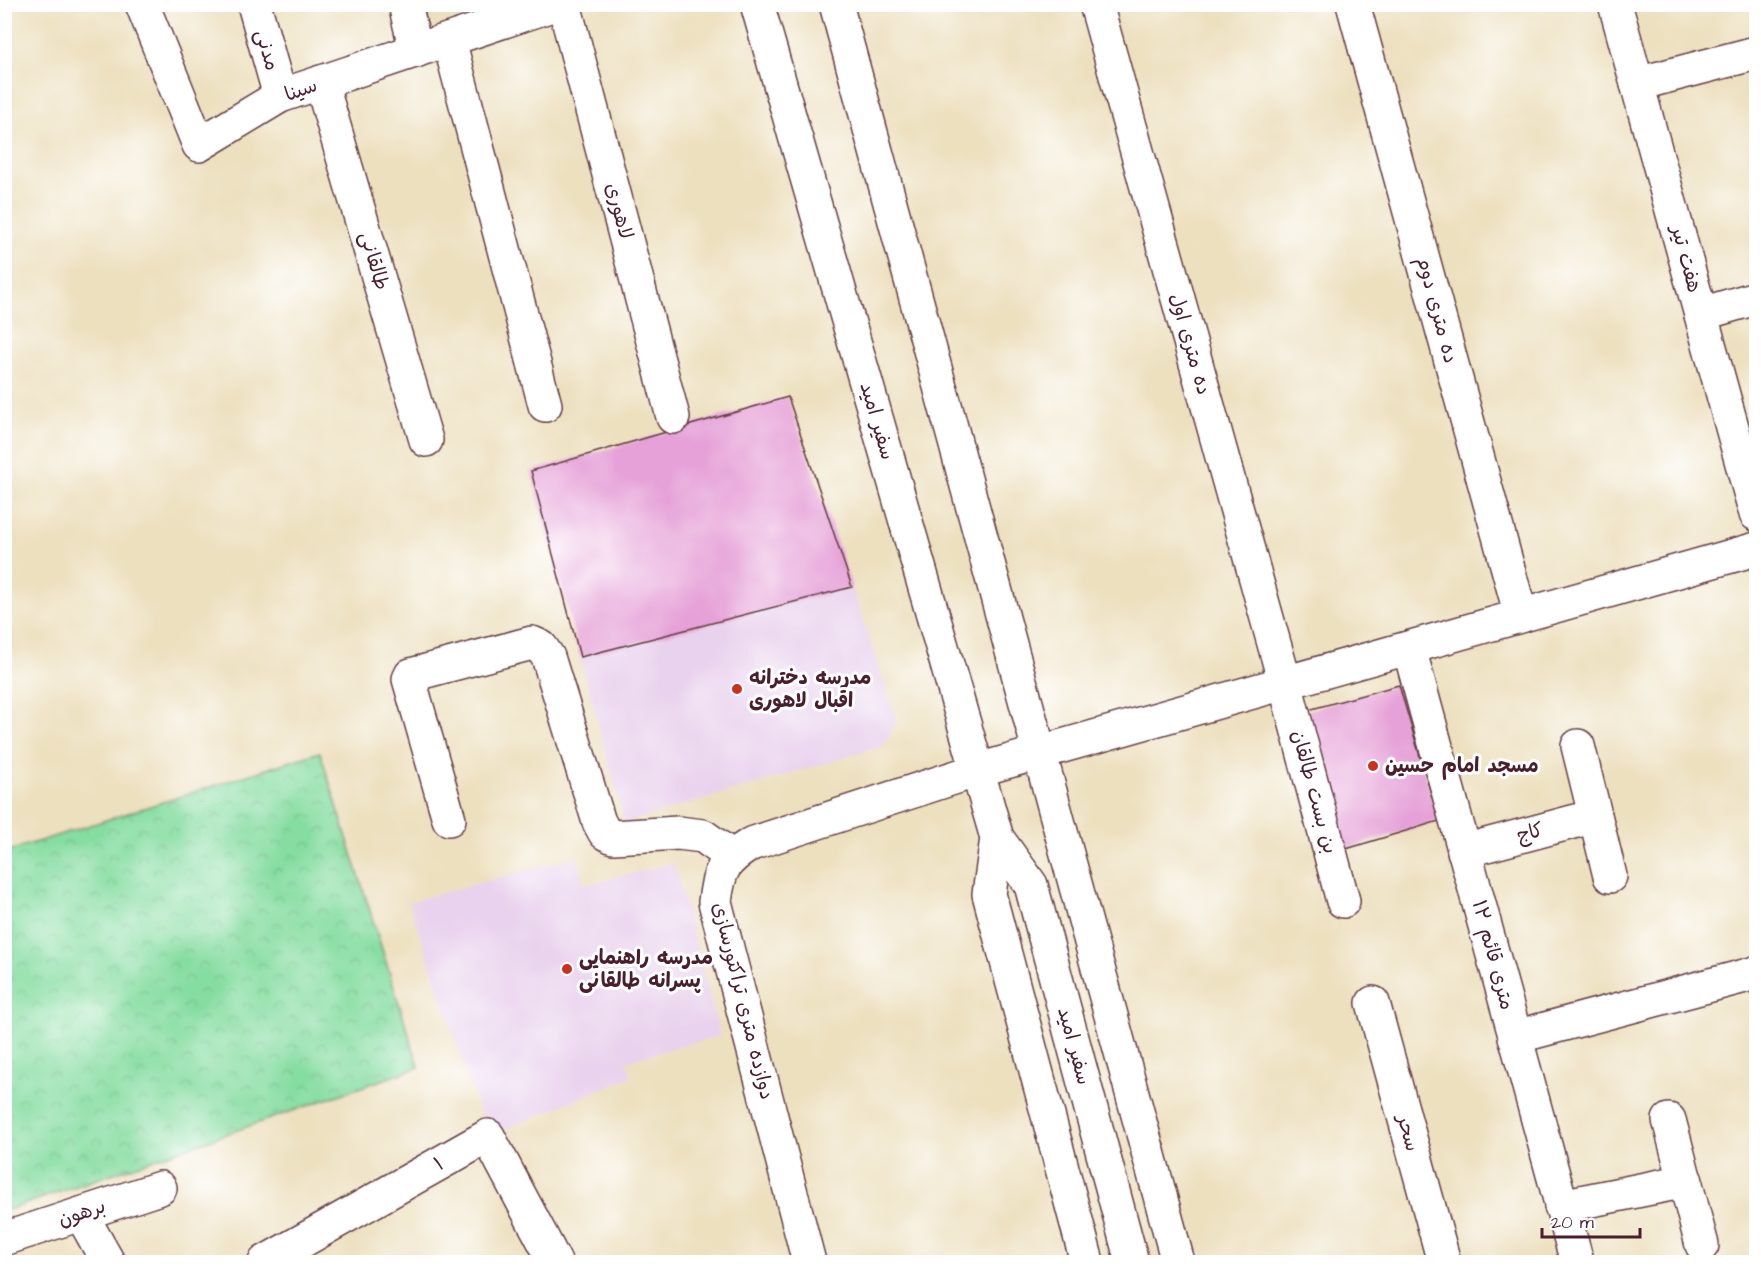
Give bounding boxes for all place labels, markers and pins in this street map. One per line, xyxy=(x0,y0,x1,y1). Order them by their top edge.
place label: مدرسه دخترانه اقبال لاهوری xyxy=(749,664,871,715)
marker: مدرسه دخترانه اقبال لاهوری xyxy=(730,682,744,696)
place label: مسجد امام حسین xyxy=(1385,752,1539,780)
marker: مسجد امام حسین xyxy=(1366,759,1380,773)
place label: مدرسه راهنمایی پسرانه طالقانی xyxy=(579,944,713,995)
marker: مدرسه راهنمایی پسرانه طالقانی xyxy=(560,962,574,976)

